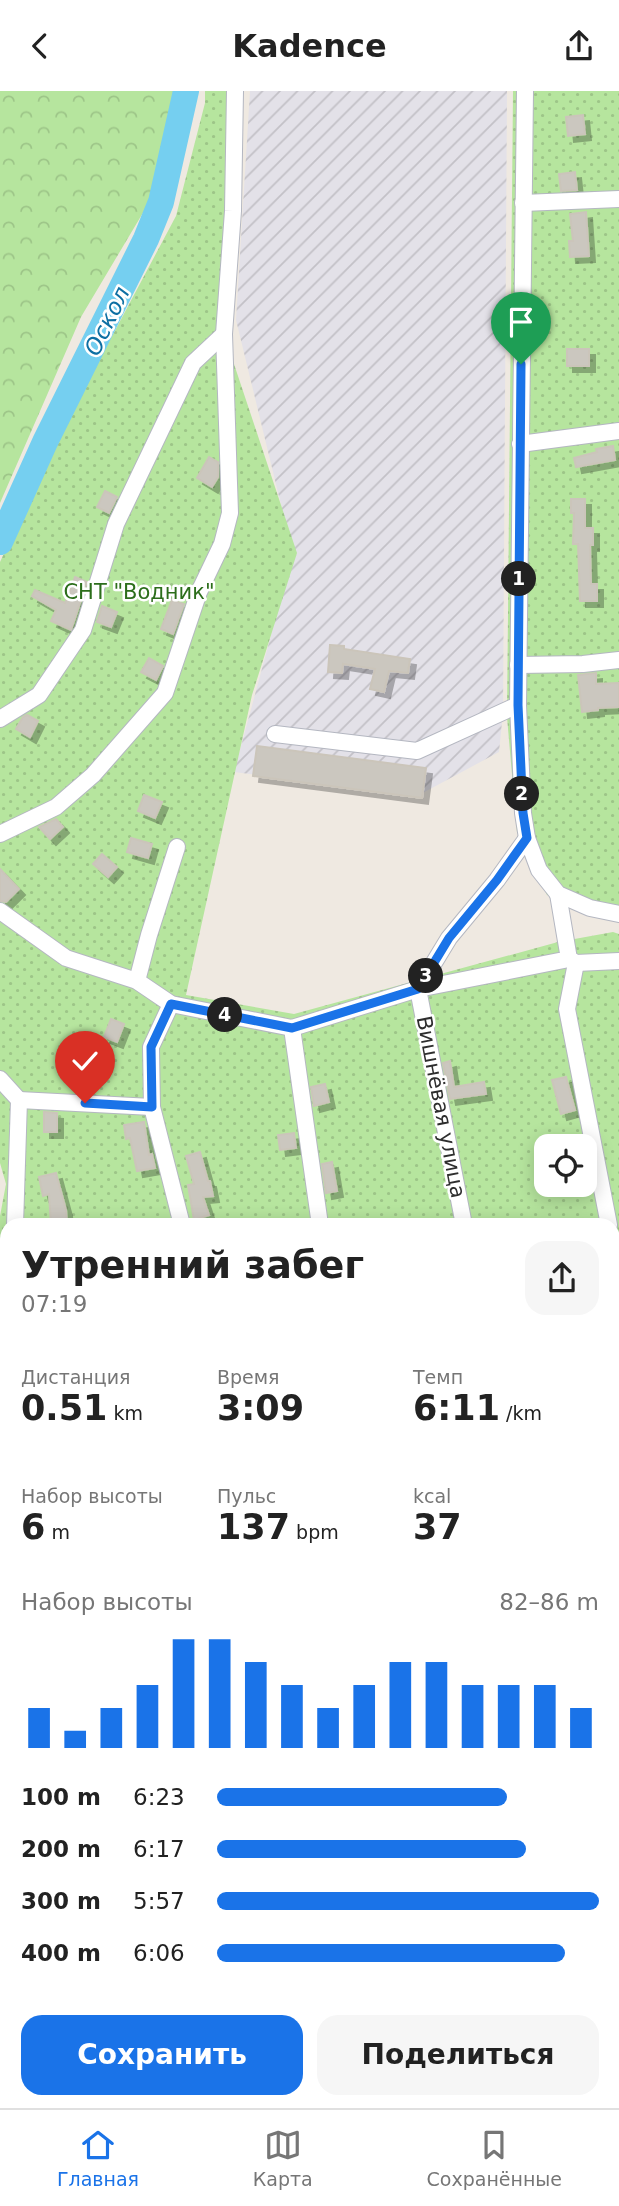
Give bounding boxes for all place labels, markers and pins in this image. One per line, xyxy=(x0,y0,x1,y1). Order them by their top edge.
pin xyxy=(491,292,551,364)
pin: 1 xyxy=(502,561,536,596)
pin: 2 xyxy=(504,777,540,811)
pin: 3 xyxy=(408,959,444,994)
pin: 4 xyxy=(208,997,243,1033)
pin xyxy=(55,1031,115,1103)

